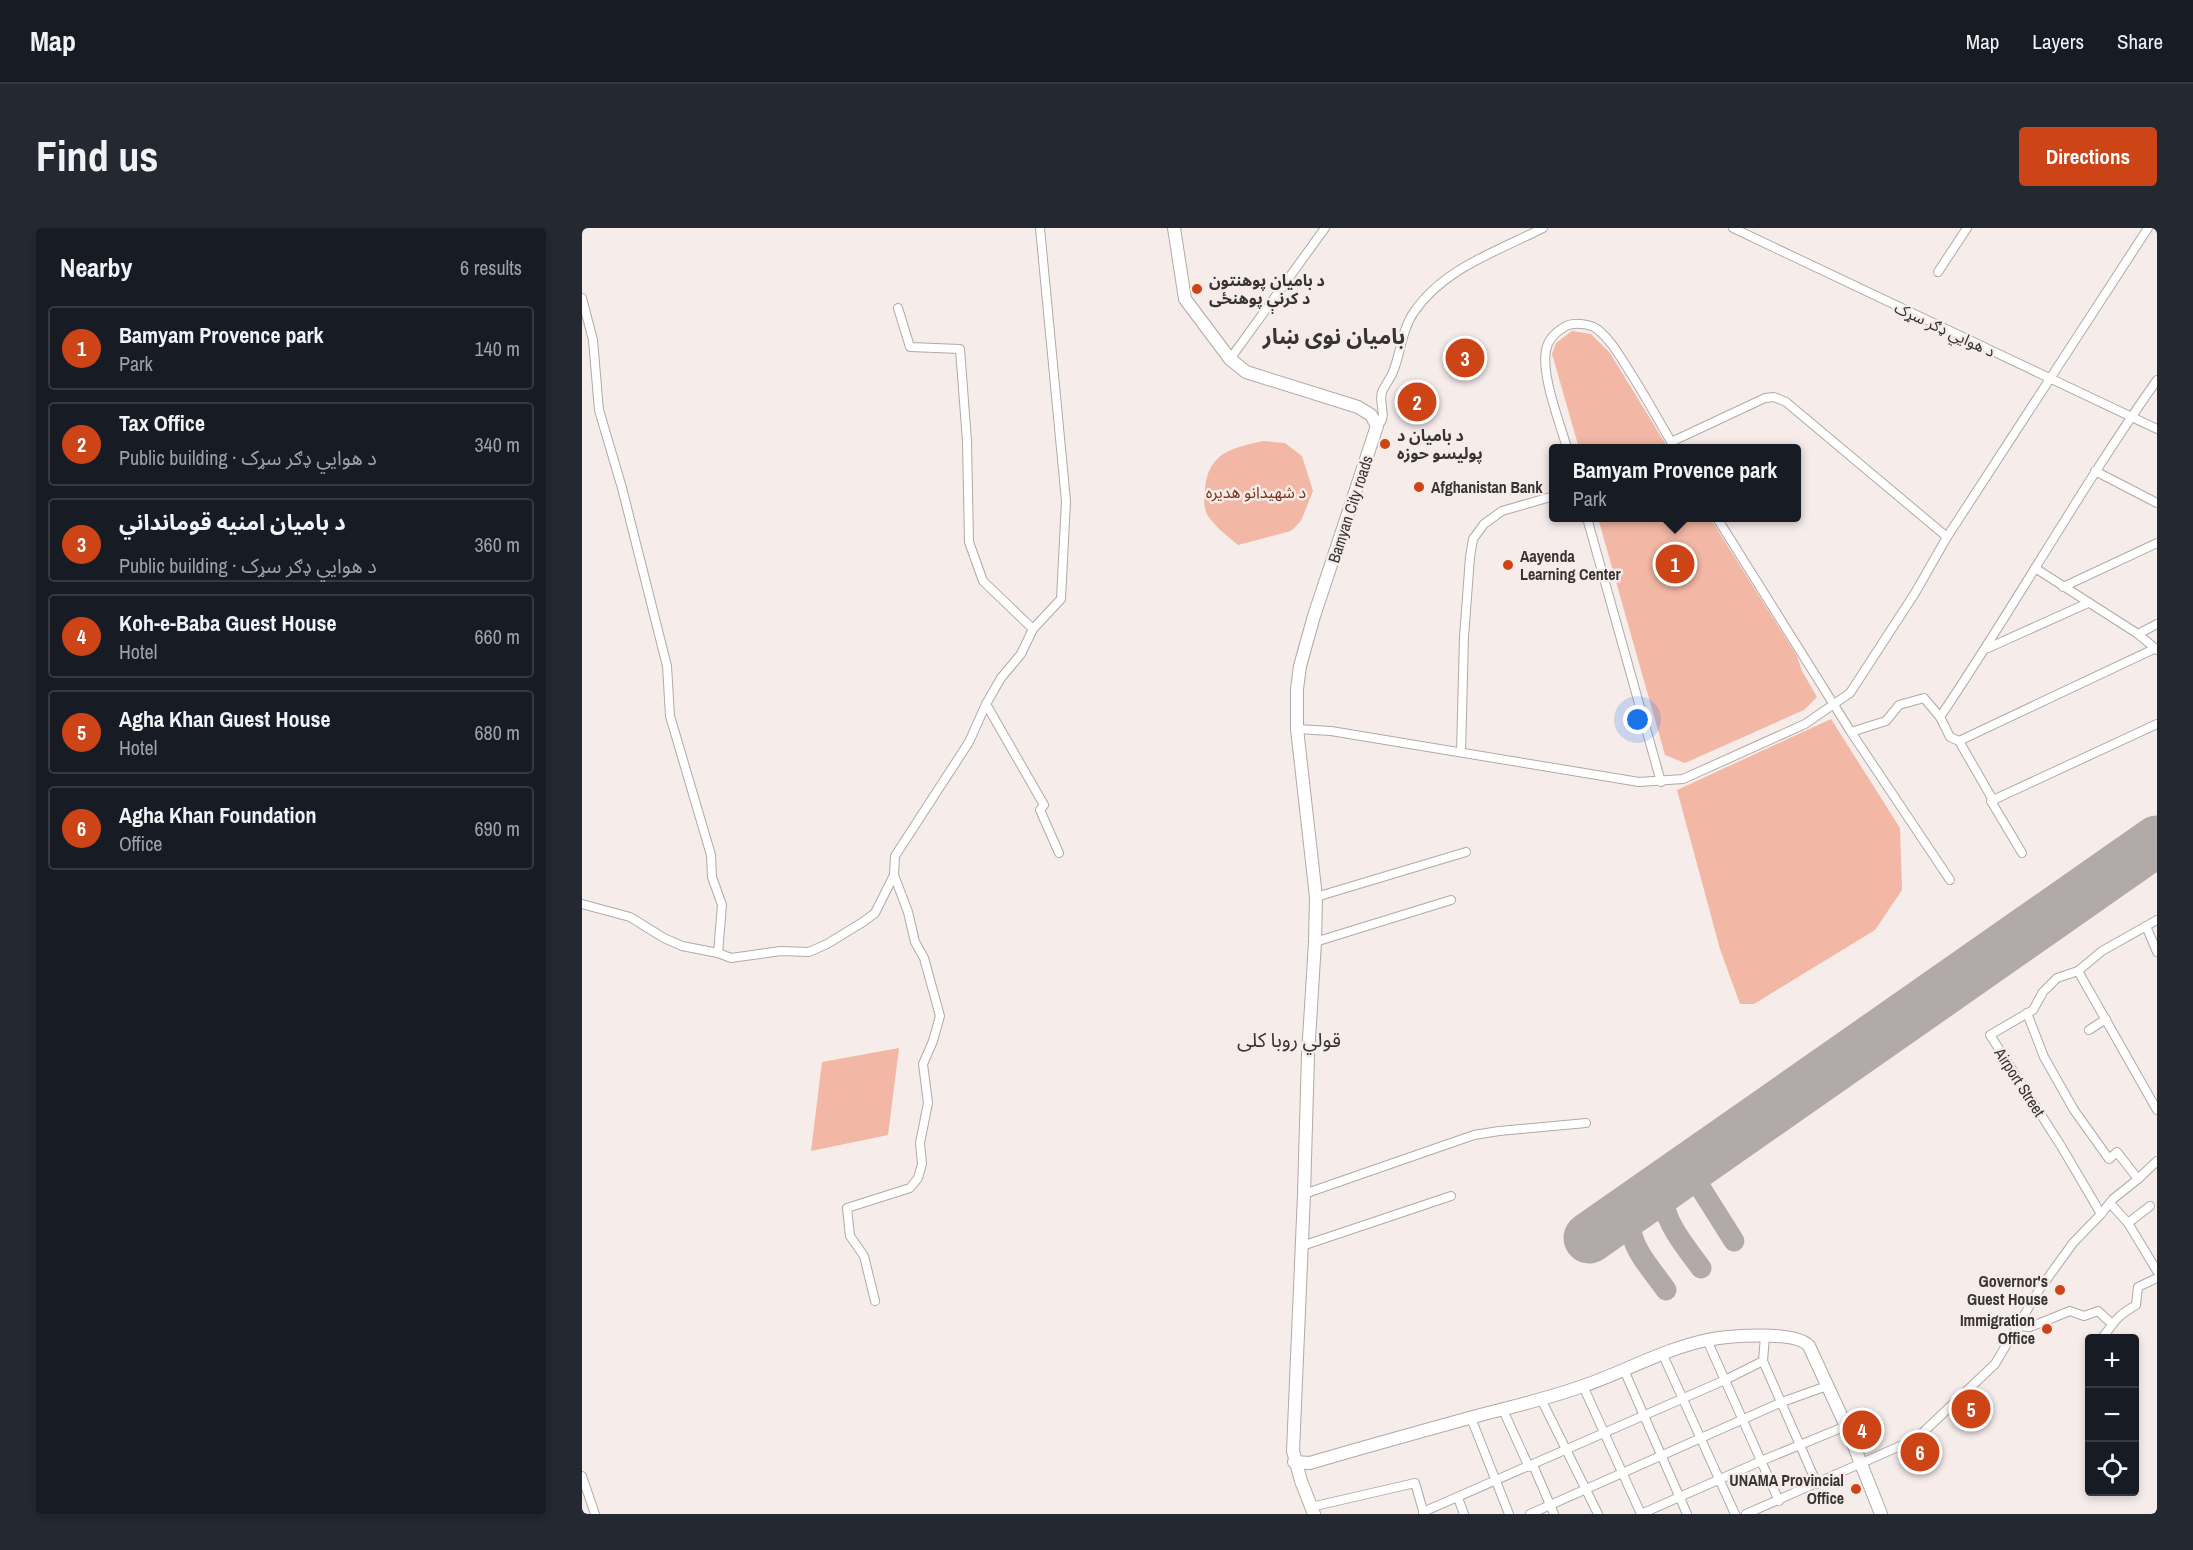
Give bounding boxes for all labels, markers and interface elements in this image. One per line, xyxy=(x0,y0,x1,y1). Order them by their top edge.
text: Map xyxy=(30,22,76,60)
text: Map xyxy=(1966,27,1999,56)
text: Layers xyxy=(2032,27,2084,56)
text: Share xyxy=(2117,27,2163,56)
button: Directions xyxy=(2019,127,2157,186)
text: Find us xyxy=(36,128,158,184)
text: Nearby xyxy=(60,250,132,285)
text: 6 results xyxy=(460,254,522,281)
place label: د بامیان پوهنتون د کرنې پوهنځی xyxy=(1209,269,1325,314)
marker: د بامیان پوهنتون د کرنې پوهنځی xyxy=(1190,282,1204,296)
street label: د هوايي ډګر سړک xyxy=(1890,296,1999,363)
text: Bamyam Provence park xyxy=(119,320,324,350)
district label: باميان نوی ښار xyxy=(1262,321,1405,351)
text: 1 xyxy=(77,335,86,362)
text: 140 m xyxy=(474,335,520,362)
pin: 3 xyxy=(1446,336,1484,380)
text: Park xyxy=(119,350,153,377)
pin: 2 xyxy=(1398,380,1436,424)
text: Tax Office xyxy=(119,408,205,438)
place label: د بامیان د پولیسو حوزه xyxy=(1397,424,1483,464)
text: 2 xyxy=(77,431,86,458)
text: 340 m xyxy=(474,431,520,458)
marker: د بامیان د پولیسو حوزه xyxy=(1378,437,1392,451)
text: Public building · د هوايي ډګر سړک xyxy=(119,444,377,471)
popup xyxy=(1549,444,1801,522)
street label: Bamyan City roads xyxy=(1322,453,1378,565)
text: Bamyam Provence park xyxy=(1573,455,1777,485)
place label: Afghanistan Bank xyxy=(1431,476,1543,498)
marker: Afghanistan Bank xyxy=(1412,480,1426,494)
park label: د شهیدانو هدیره xyxy=(1206,481,1306,503)
text: Park xyxy=(1573,485,1606,512)
text: د بامیان امنیه قومانداني xyxy=(119,507,346,537)
text: 3 xyxy=(77,531,86,558)
text: 360 m xyxy=(474,531,520,558)
pin: 1 xyxy=(1656,542,1694,586)
place label: Aayenda Learning Center xyxy=(1520,545,1622,585)
text: Public building · د هوايي ډګر سړک xyxy=(119,552,377,579)
marker: Aayenda Learning Center xyxy=(1501,558,1515,572)
text: Koh-e-Baba Guest House xyxy=(119,608,337,638)
text: 4 xyxy=(77,623,86,650)
text: 660 m xyxy=(474,623,520,650)
text: Hotel xyxy=(119,638,157,665)
text: Agha Khan Guest House xyxy=(119,704,331,734)
your location xyxy=(1623,705,1652,734)
text: 5 xyxy=(77,719,86,746)
text: 680 m xyxy=(474,719,520,746)
text: Hotel xyxy=(119,734,157,761)
text: Agha Khan Foundation xyxy=(119,800,317,830)
text: 6 xyxy=(77,815,86,842)
text: 690 m xyxy=(474,815,520,842)
text: Office xyxy=(119,830,162,857)
district label: قولي روبا کلی xyxy=(1237,1026,1341,1055)
street label: Airport Street xyxy=(1989,1042,2051,1121)
place label: Governor's Guest House xyxy=(1967,1270,2048,1310)
marker: Governor's Guest House xyxy=(2053,1283,2067,1297)
place label: Immigration Office xyxy=(1960,1309,2035,1349)
marker: Immigration Office xyxy=(2040,1322,2054,1336)
map controls xyxy=(2085,1334,2139,1496)
button: + xyxy=(2085,1334,2139,1388)
pin: 5 xyxy=(1952,1386,1990,1432)
button: − xyxy=(2085,1388,2139,1442)
pin: 4 xyxy=(1842,1408,1882,1452)
pin: 6 xyxy=(1900,1430,1940,1474)
button: locate xyxy=(2085,1442,2139,1496)
place label: UNAMA Provincial Office xyxy=(1729,1469,1844,1509)
marker: UNAMA Provincial Office xyxy=(1849,1482,1863,1496)

